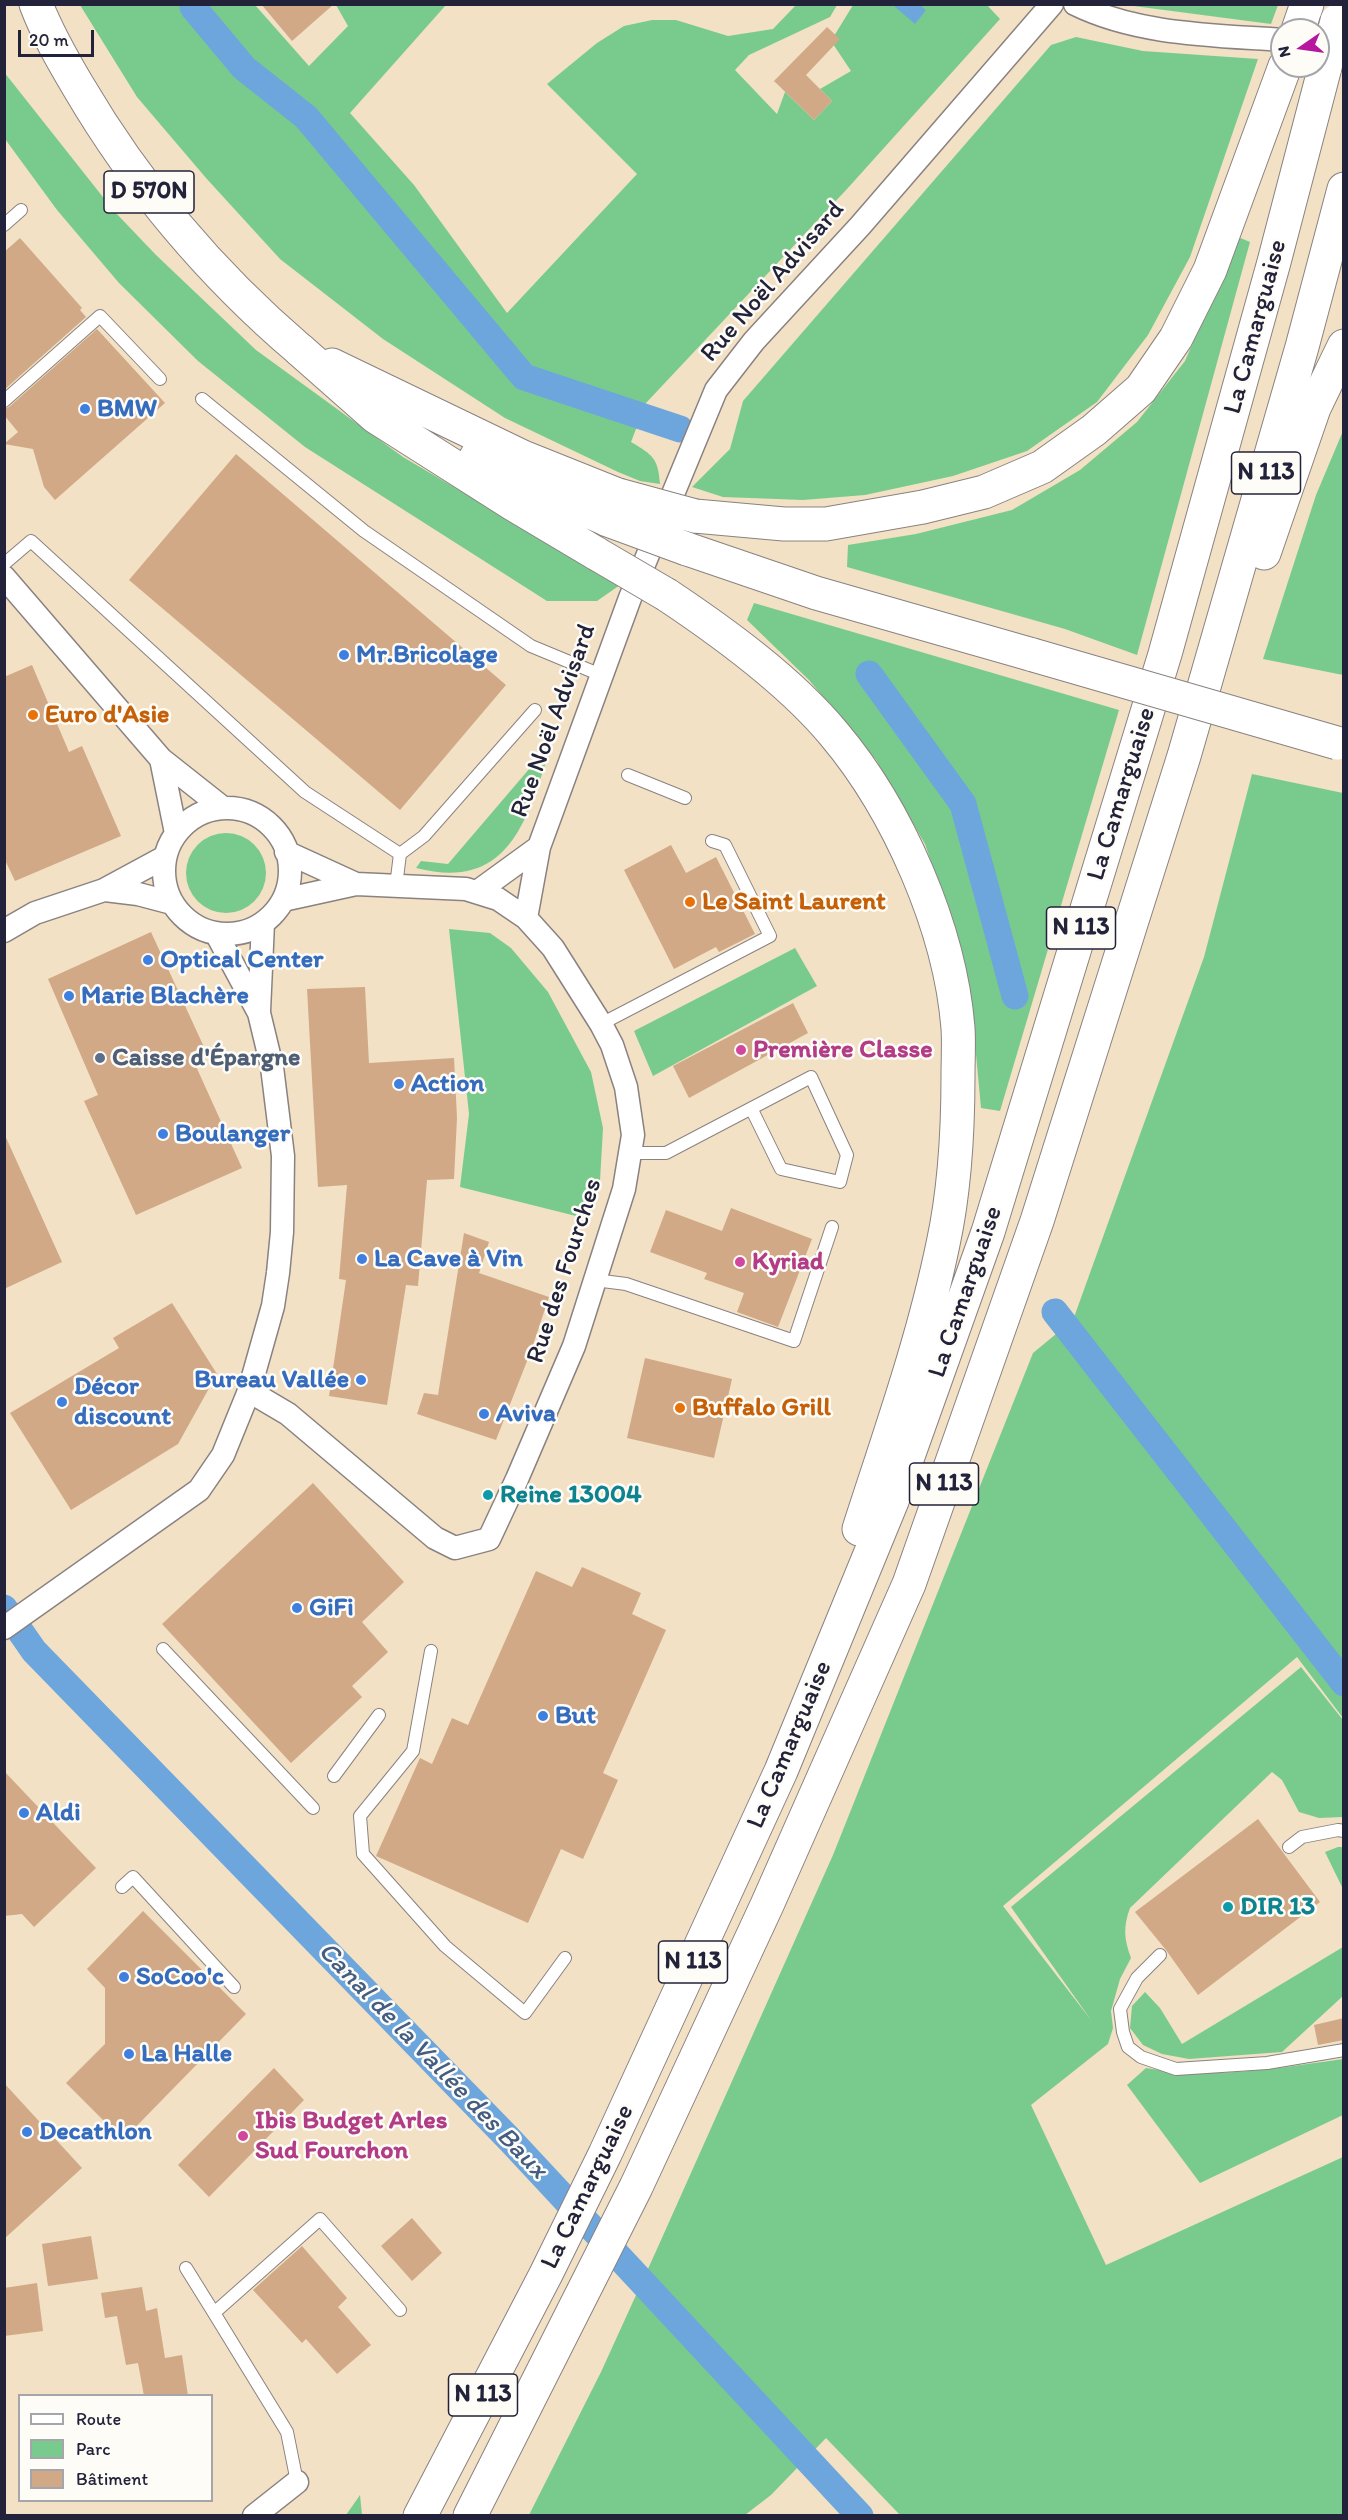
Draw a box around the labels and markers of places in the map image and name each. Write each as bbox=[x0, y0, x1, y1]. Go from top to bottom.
place label: BMW bbox=[97, 393, 157, 425]
marker: BMW bbox=[78, 402, 92, 416]
place label: Mr.Bricolage bbox=[356, 639, 498, 671]
marker: Mr.Bricolage bbox=[337, 648, 351, 662]
place label: Euro d'Asie bbox=[45, 699, 169, 731]
marker: Euro d'Asie bbox=[26, 708, 40, 722]
place label: Le Saint Laurent bbox=[702, 886, 886, 918]
marker: Le Saint Laurent bbox=[683, 895, 697, 909]
place label: Optical Center bbox=[160, 944, 323, 976]
marker: Optical Center bbox=[141, 953, 155, 967]
place label: Marie Blachère bbox=[81, 980, 249, 1012]
marker: Marie Blachère bbox=[62, 989, 76, 1003]
place label: Première Classe bbox=[753, 1034, 933, 1066]
place label: Caisse d'Épargne bbox=[112, 1042, 300, 1074]
marker: Première Classe bbox=[734, 1043, 748, 1057]
marker: Caisse d'Épargne bbox=[93, 1051, 107, 1065]
place label: Action bbox=[411, 1068, 484, 1100]
marker: Action bbox=[392, 1077, 406, 1091]
place label: Boulanger bbox=[175, 1118, 290, 1150]
marker: Boulanger bbox=[156, 1127, 170, 1141]
place label: La Cave à Vin bbox=[374, 1243, 523, 1275]
place label: Kyriad bbox=[752, 1246, 824, 1278]
marker: La Cave à Vin bbox=[355, 1252, 369, 1266]
marker: Kyriad bbox=[733, 1255, 747, 1269]
place label: Bureau Vallée bbox=[194, 1364, 349, 1396]
place label: Décor discount bbox=[74, 1371, 171, 1432]
marker: Bureau Vallée bbox=[354, 1373, 368, 1387]
place label: Buffalo Grill bbox=[692, 1392, 831, 1424]
marker: Décor discount bbox=[55, 1395, 69, 1409]
place label: Aviva bbox=[496, 1398, 556, 1430]
marker: Buffalo Grill bbox=[673, 1401, 687, 1415]
marker: Aviva bbox=[477, 1407, 491, 1421]
place label: Reine 13004 bbox=[500, 1479, 642, 1511]
marker: Reine 13004 bbox=[481, 1488, 495, 1502]
place label: GiFi bbox=[309, 1592, 354, 1624]
marker: GiFi bbox=[290, 1601, 304, 1615]
place label: But bbox=[555, 1700, 596, 1732]
marker: But bbox=[536, 1709, 550, 1723]
place label: Aldi bbox=[36, 1797, 81, 1829]
marker: Aldi bbox=[17, 1806, 31, 1820]
place label: DIR 13 bbox=[1240, 1891, 1315, 1923]
marker: DIR 13 bbox=[1221, 1900, 1235, 1914]
place label: SoCoo'c bbox=[136, 1961, 224, 1993]
marker: SoCoo'c bbox=[117, 1970, 131, 1984]
place label: La Halle bbox=[141, 2038, 232, 2070]
marker: La Halle bbox=[122, 2047, 136, 2061]
place label: Ibis Budget Arles Sud Fourchon bbox=[255, 2105, 447, 2166]
place label: Decathlon bbox=[39, 2116, 152, 2148]
marker: Decathlon bbox=[20, 2125, 34, 2139]
marker: Ibis Budget Arles Sud Fourchon bbox=[236, 2129, 250, 2143]

